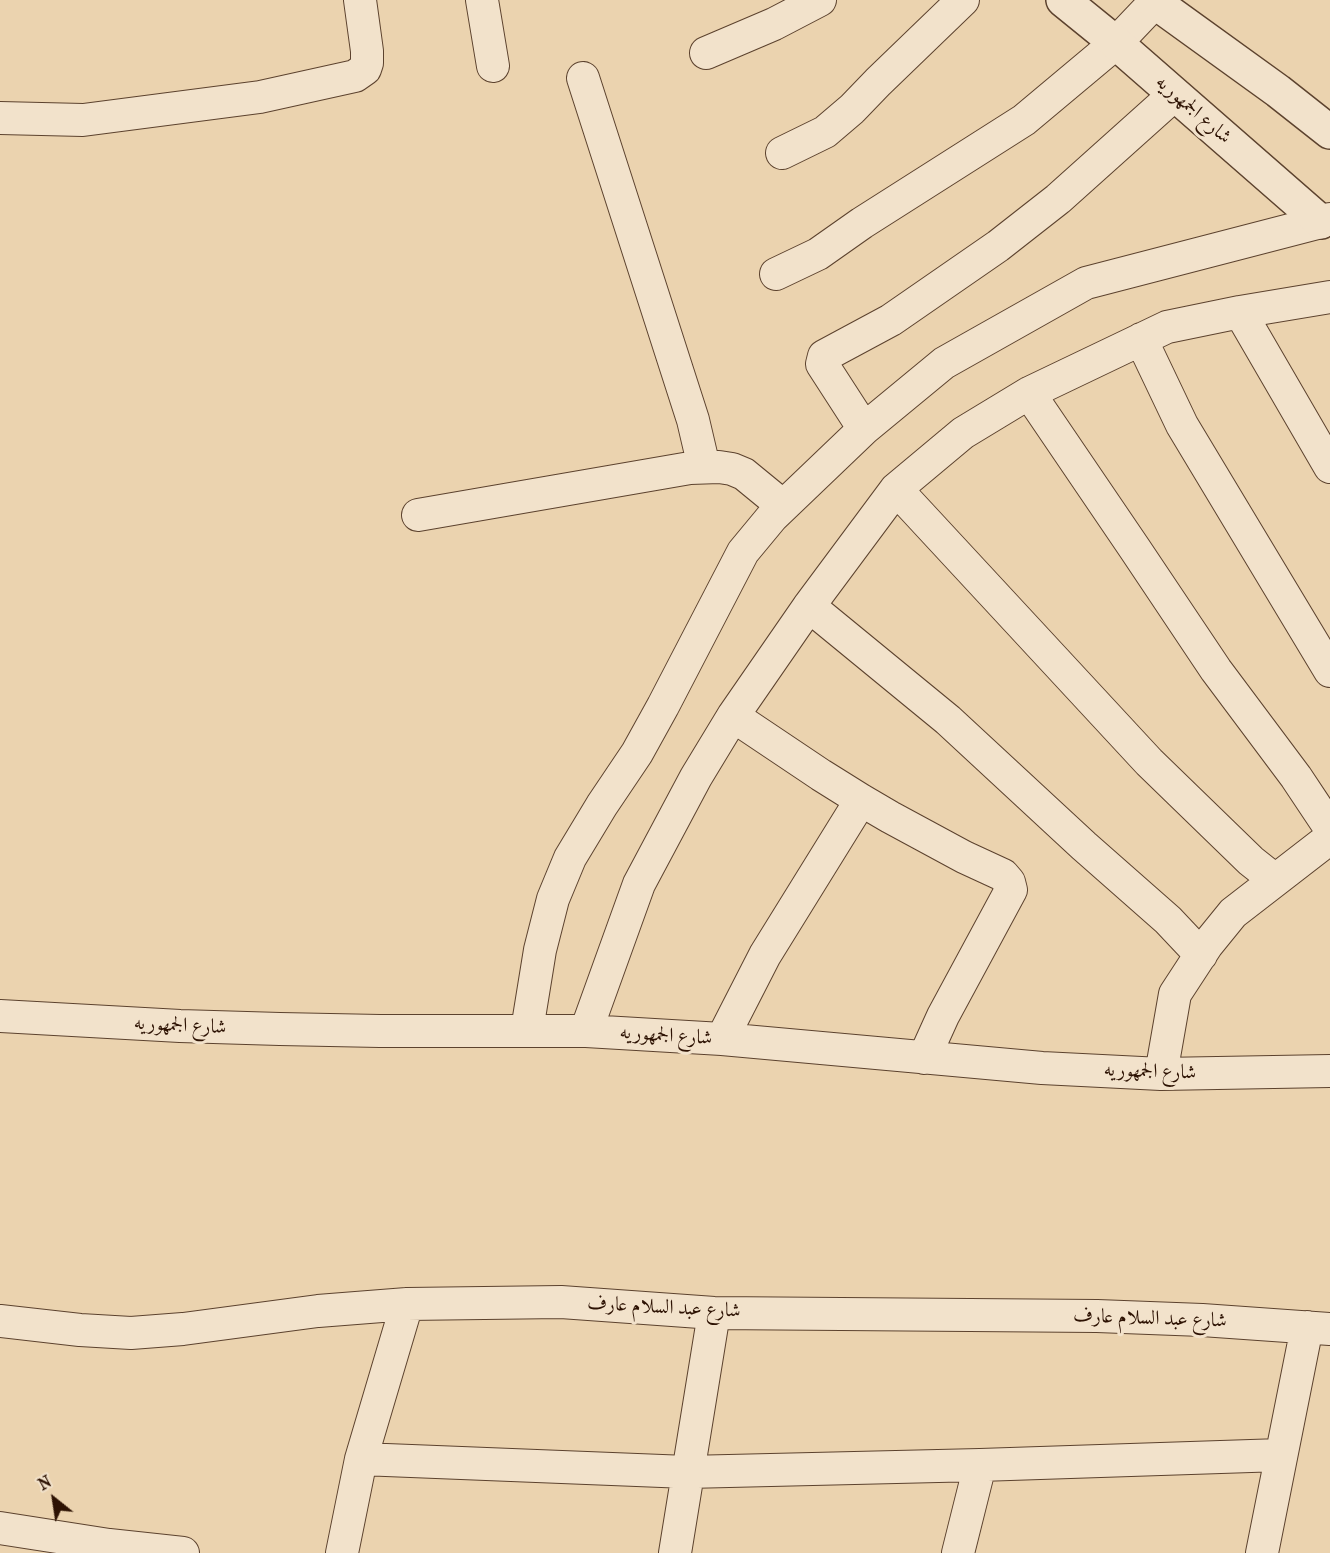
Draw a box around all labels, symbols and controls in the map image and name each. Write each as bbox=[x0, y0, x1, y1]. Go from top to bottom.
street label: شارع الجمهوريه bbox=[1150, 71, 1236, 149]
street label: شارع الجمهوريه bbox=[133, 1012, 227, 1040]
street label: شارع الجمهوريه bbox=[619, 1021, 713, 1051]
street label: شارع الجمهوريه bbox=[1103, 1058, 1197, 1086]
street label: شارع عبد السلام عارف bbox=[587, 1292, 741, 1324]
street label: شارع عبد السلام عارف bbox=[1073, 1304, 1227, 1334]
north arrow bbox=[24, 1469, 84, 1529]
text: N bbox=[35, 1472, 55, 1494]

